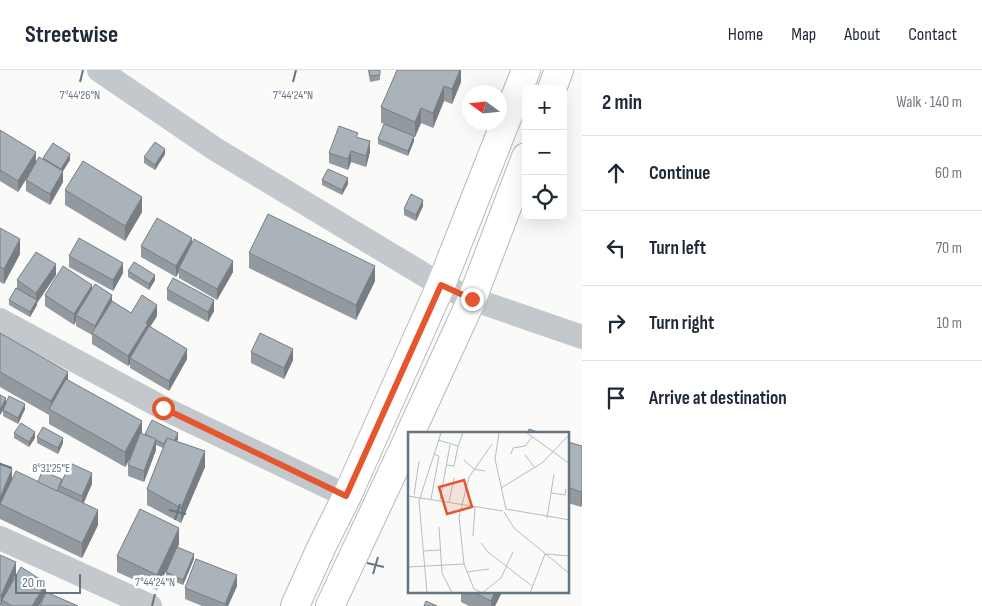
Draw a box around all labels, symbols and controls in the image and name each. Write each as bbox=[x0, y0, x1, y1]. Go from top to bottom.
text: Streetwise bbox=[25, 20, 118, 49]
text: Home bbox=[728, 24, 763, 45]
text: Map bbox=[791, 24, 816, 45]
text: About bbox=[844, 24, 880, 45]
text: Contact bbox=[908, 24, 957, 45]
north arrow bbox=[462, 85, 507, 130]
map controls bbox=[522, 85, 567, 220]
button: + bbox=[522, 85, 567, 130]
text: 7°44'26"N bbox=[60, 88, 100, 103]
text: 7°44'24"N bbox=[273, 88, 313, 103]
text: 2 min bbox=[602, 90, 642, 115]
text: Walk · 140 m bbox=[896, 93, 962, 112]
button: − bbox=[522, 130, 567, 175]
icon: ahead bbox=[602, 159, 630, 187]
text: Continue bbox=[649, 162, 710, 185]
text: 60 m bbox=[935, 164, 962, 183]
button: locate bbox=[522, 175, 567, 220]
icon: left bbox=[602, 234, 630, 262]
text: Turn left bbox=[649, 237, 706, 260]
text: 70 m bbox=[936, 239, 962, 258]
route end bbox=[461, 288, 484, 311]
icon: right bbox=[602, 309, 630, 337]
text: Turn right bbox=[649, 312, 714, 335]
text: 10 m bbox=[936, 314, 962, 333]
icon: arrive bbox=[602, 384, 630, 412]
text: Arrive at destination bbox=[649, 387, 787, 410]
route start bbox=[152, 397, 175, 420]
inset map bbox=[408, 432, 570, 594]
text: 8°31'25"E bbox=[32, 461, 70, 476]
scale bar bbox=[15, 571, 81, 594]
text: 20 m bbox=[22, 574, 45, 591]
text: 7°44'24"N bbox=[135, 575, 175, 590]

